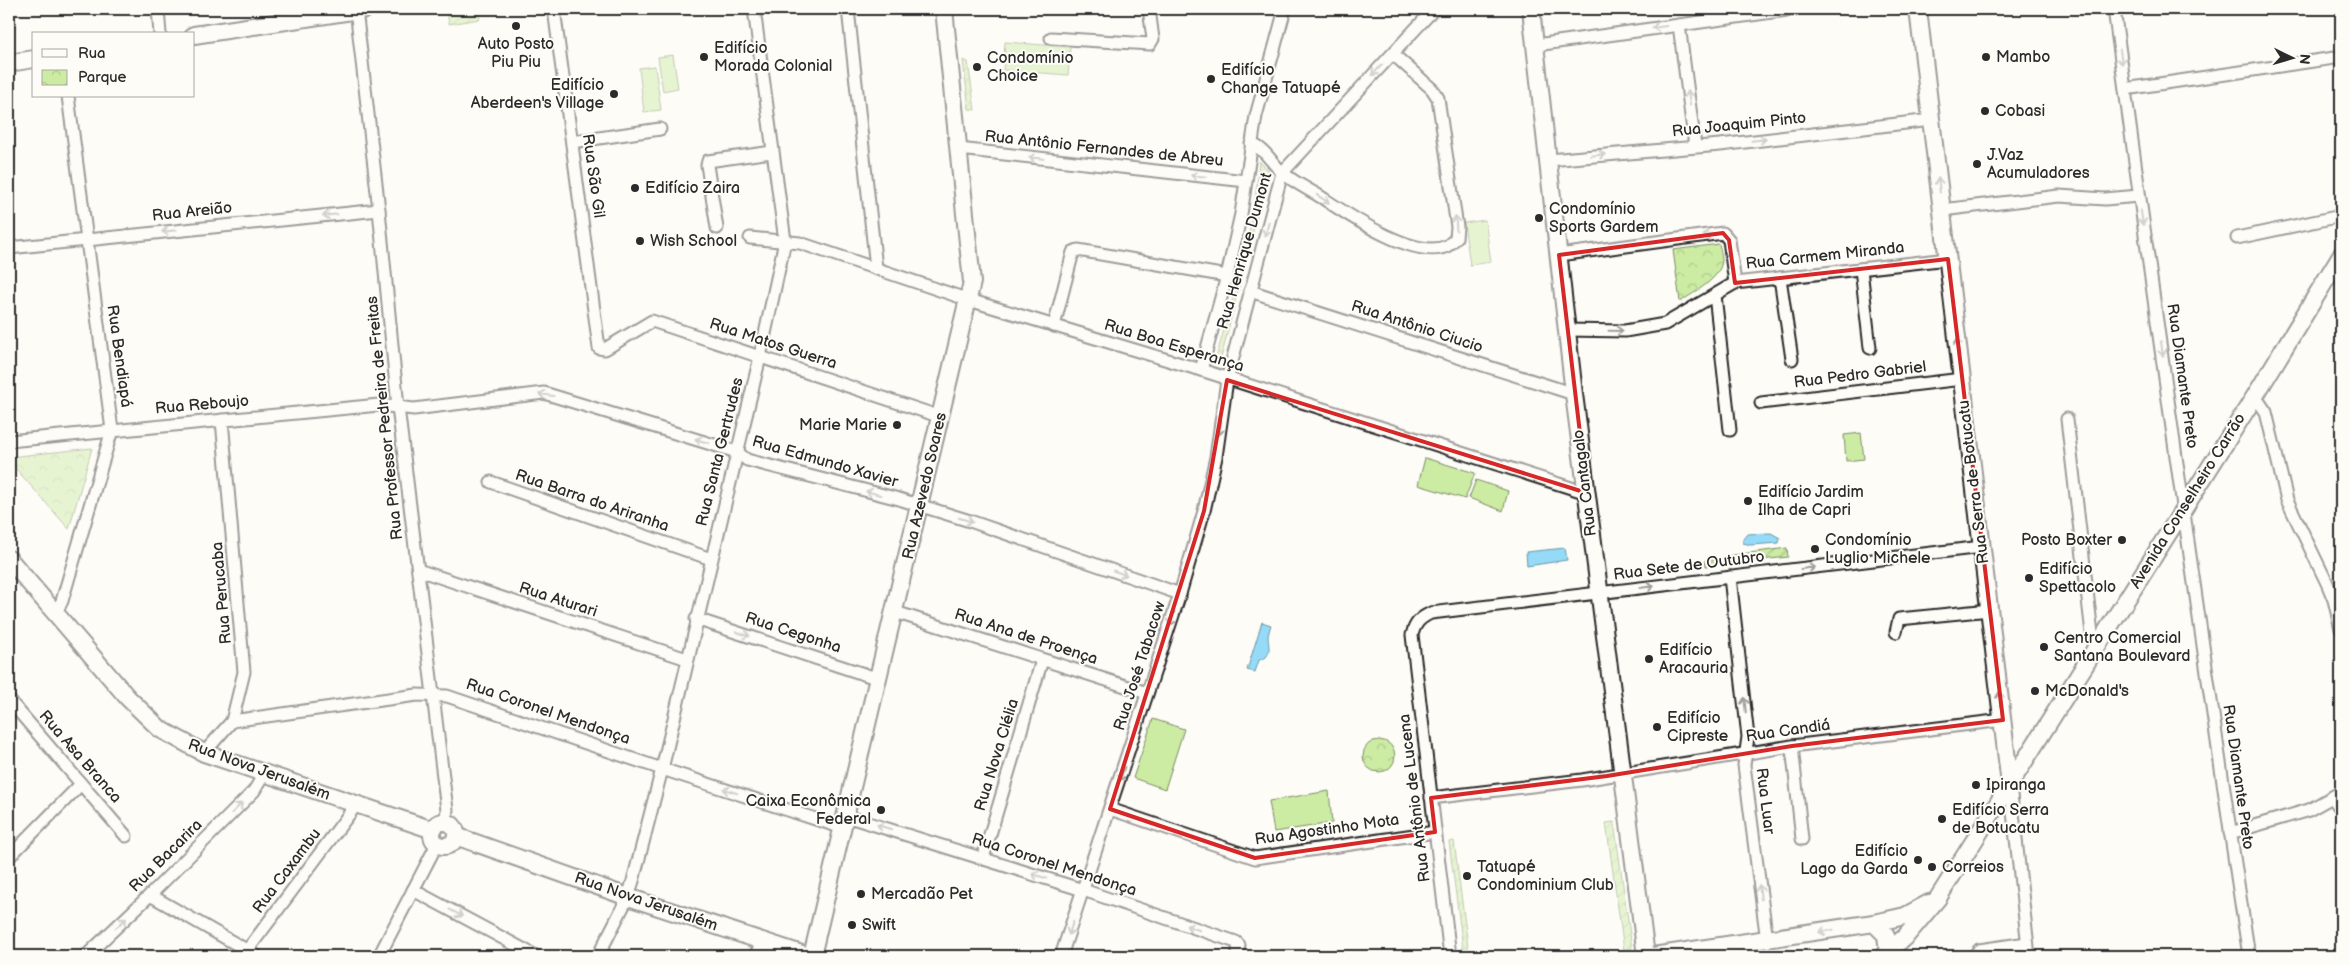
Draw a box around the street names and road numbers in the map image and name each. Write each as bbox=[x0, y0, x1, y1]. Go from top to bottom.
street label: Rua Joaquim Pinto bbox=[1671, 109, 1807, 141]
street label: Rua Antônio Fernandes de Abreu bbox=[984, 127, 1224, 171]
street label: Rua São Gil bbox=[578, 133, 608, 219]
street label: Rua Henrique Dumont bbox=[1214, 170, 1277, 332]
street label: Rua Areião bbox=[151, 198, 233, 226]
street label: Rua Carmem Miranda bbox=[1745, 238, 1905, 274]
street label: Rua Professor Pedreira de Freitas bbox=[363, 295, 407, 541]
street label: Rua Antônio Ciucio bbox=[1349, 297, 1485, 357]
street label: Rua Diamante Preto bbox=[2162, 302, 2202, 450]
street label: Rua Bendiapá bbox=[102, 303, 136, 409]
street label: Rua Matos Guerra bbox=[707, 314, 839, 374]
street label: Rua Boa Esperança bbox=[1102, 316, 1246, 376]
street label: Rua Pedro Gabriel bbox=[1793, 357, 1927, 393]
street label: Rua Santa Gertrudes bbox=[692, 376, 748, 528]
street label: Rua Reboujo bbox=[154, 391, 250, 419]
street label: Rua Serra de Botucatu bbox=[1955, 399, 1993, 565]
street label: Avenida Conselheiro Carrão bbox=[2126, 410, 2250, 592]
street label: Rua Azevedo Soares bbox=[899, 411, 951, 561]
street label: Rua Cantagalo bbox=[1569, 429, 1601, 537]
street label: Rua Edmundo Xavier bbox=[750, 432, 900, 492]
street label: Rua Barra do Ariranha bbox=[513, 466, 671, 536]
street label: Rua Perucaba bbox=[208, 541, 236, 645]
street label: Rua Sete de Outubro bbox=[1612, 547, 1766, 585]
street label: Rua Aturari bbox=[516, 578, 600, 622]
street label: Rua José Tabacow bbox=[1110, 599, 1170, 733]
street label: Rua Ana de Proença bbox=[952, 605, 1100, 669]
street label: Rua Cegonha bbox=[743, 609, 843, 657]
street label: Rua Coronel Mendonça bbox=[463, 675, 633, 749]
street label: Rua Nova Clélia bbox=[971, 697, 1023, 813]
street label: Rua Diamante Preto bbox=[2218, 703, 2258, 851]
street label: Rua Asa Branca bbox=[35, 707, 125, 807]
street label: Rua Antônio de Lucena bbox=[1395, 713, 1435, 883]
street label: Rua Candiá bbox=[1745, 716, 1831, 746]
street label: Rua Nova Jerusalém bbox=[185, 735, 333, 805]
street label: Rua Luar bbox=[1752, 767, 1779, 835]
street label: Rua Agostinho Mota bbox=[1254, 810, 1400, 850]
street label: Rua Bacarira bbox=[126, 816, 206, 896]
street label: Rua Caxambu bbox=[249, 825, 325, 917]
street label: Rua Coronel Mendonça bbox=[969, 829, 1139, 901]
street label: Rua Nova Jerusalém bbox=[572, 869, 720, 935]

